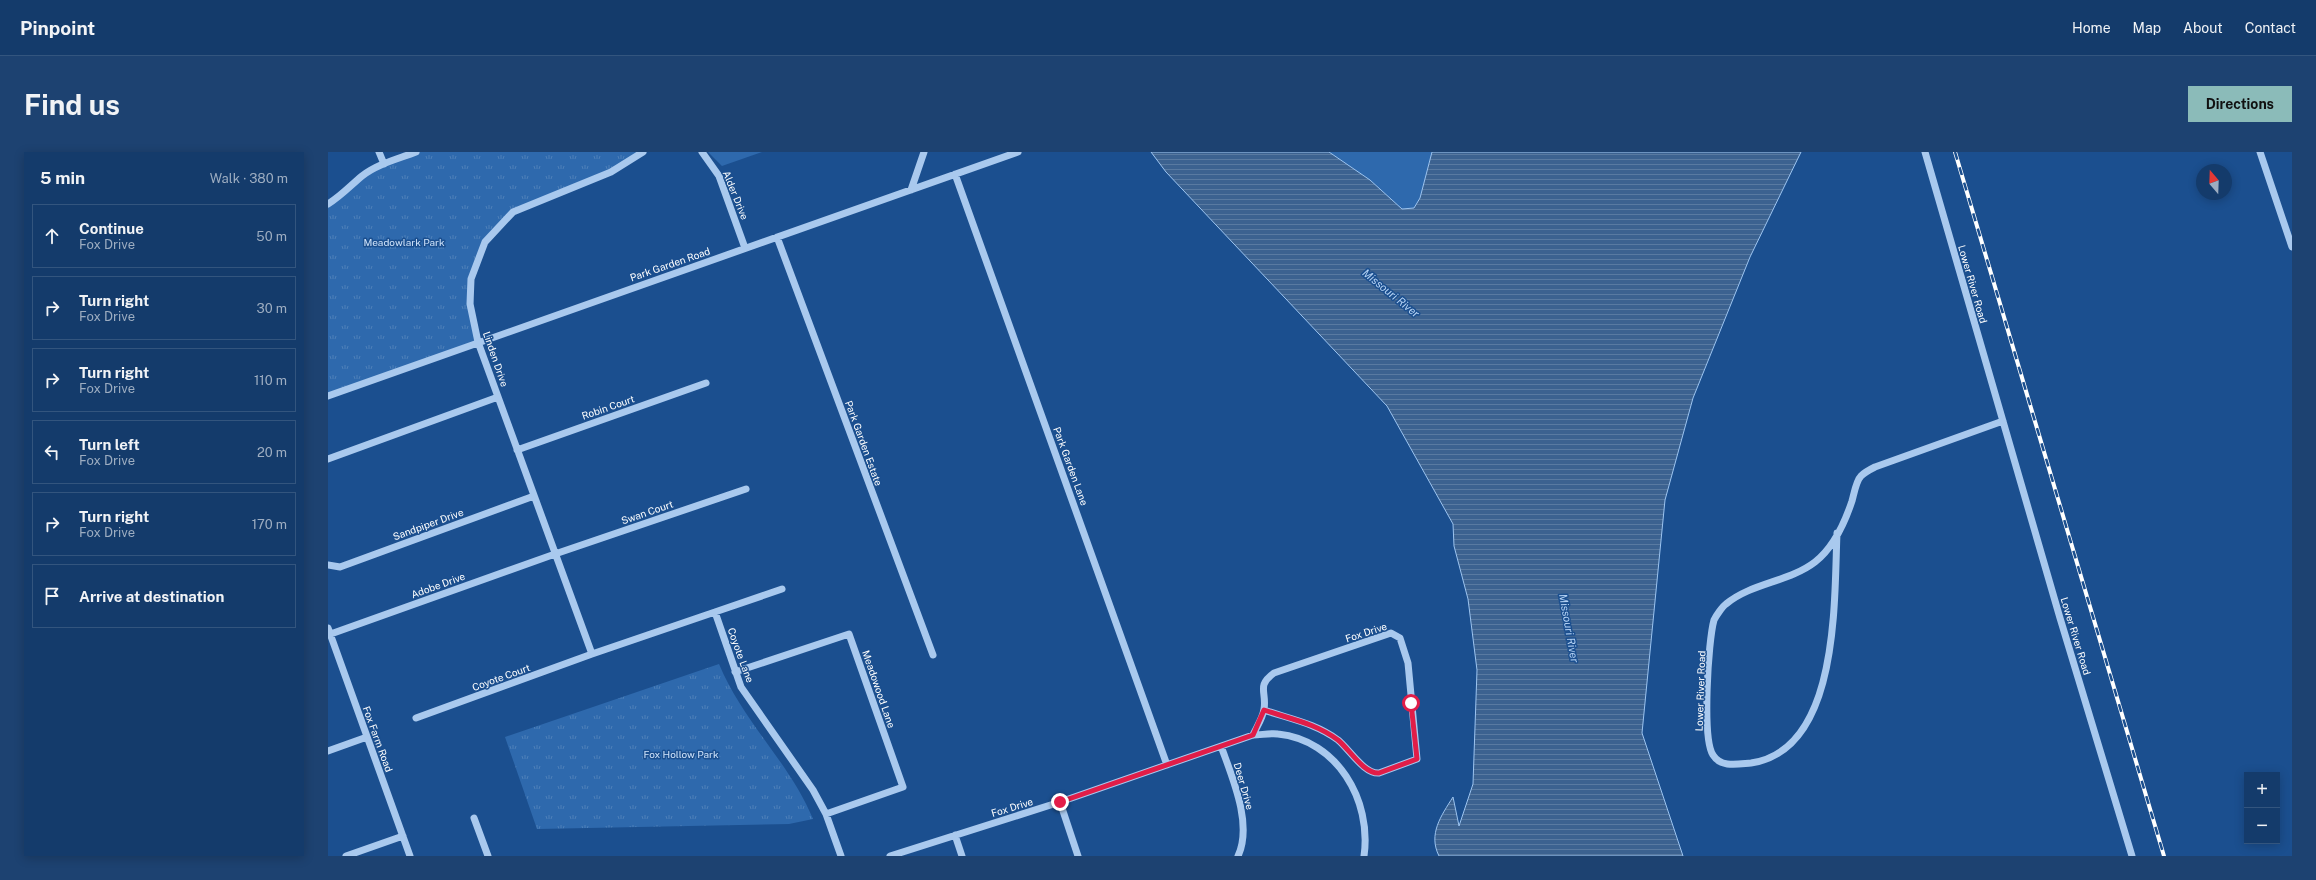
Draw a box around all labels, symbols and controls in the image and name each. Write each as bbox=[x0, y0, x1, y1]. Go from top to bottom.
text: Pinpoint bbox=[20, 17, 95, 39]
text: Home bbox=[2072, 20, 2111, 36]
text: Map bbox=[2133, 20, 2161, 36]
text: About bbox=[2183, 20, 2223, 36]
text: Contact bbox=[2245, 20, 2296, 36]
button: Directions bbox=[2188, 86, 2292, 122]
text: Find us bbox=[24, 88, 120, 121]
north arrow bbox=[2196, 164, 2232, 200]
text: 5 min bbox=[40, 168, 85, 188]
street label: Alder Drive bbox=[721, 169, 751, 222]
text: Walk · 380 m bbox=[210, 171, 288, 186]
text: Continue bbox=[79, 220, 144, 237]
icon: ahead bbox=[41, 225, 63, 247]
text: 50 m bbox=[256, 229, 287, 244]
park label: Meadowlark Park bbox=[363, 236, 445, 248]
text: Fox Drive bbox=[79, 237, 135, 252]
street label: Lower River Road bbox=[1956, 244, 1990, 324]
street label: Park Garden Road bbox=[628, 245, 712, 283]
water label: Missouri River bbox=[1360, 266, 1422, 320]
text: Turn right bbox=[79, 292, 149, 309]
icon: right bbox=[41, 297, 63, 319]
text: 30 m bbox=[257, 301, 287, 316]
text: Fox Drive bbox=[79, 309, 135, 324]
street label: Linden Drive bbox=[481, 330, 511, 389]
text: Turn right bbox=[79, 364, 149, 381]
icon: right bbox=[41, 369, 63, 391]
text: 110 m bbox=[254, 373, 287, 388]
text: Fox Drive bbox=[79, 381, 135, 396]
street label: Robin Court bbox=[580, 392, 636, 422]
street label: Park Garden Estate bbox=[843, 399, 885, 488]
street label: Park Garden Lane bbox=[1051, 425, 1091, 507]
text: Turn left bbox=[79, 436, 140, 453]
icon: left bbox=[41, 441, 63, 463]
text: 20 m bbox=[257, 445, 287, 460]
text: Fox Drive bbox=[79, 453, 135, 468]
street label: Swan Court bbox=[619, 497, 675, 526]
street label: Sandpiper Drive bbox=[391, 506, 465, 542]
text: Turn right bbox=[79, 508, 149, 525]
icon: right bbox=[41, 513, 63, 535]
text: 170 m bbox=[252, 517, 287, 532]
text: Fox Drive bbox=[79, 525, 135, 540]
street label: Adobe Drive bbox=[409, 570, 467, 600]
icon: arrive bbox=[41, 585, 63, 607]
text: Arrive at destination bbox=[79, 588, 224, 605]
water label: Missouri River bbox=[1557, 593, 1581, 664]
street label: Lower River Road bbox=[2058, 596, 2094, 676]
street label: Fox Drive bbox=[1344, 620, 1389, 644]
street label: Coyote Lane bbox=[726, 626, 757, 684]
street label: Meadowood Lane bbox=[860, 649, 898, 730]
street label: Lower River Road bbox=[1693, 650, 1707, 732]
street label: Coyote Court bbox=[470, 661, 532, 693]
route start bbox=[1402, 694, 1420, 712]
street label: Fox Farm Road bbox=[361, 704, 395, 774]
park label: Fox Hollow Park bbox=[643, 748, 719, 760]
street label: Deer Drive bbox=[1232, 761, 1257, 811]
map controls bbox=[2244, 772, 2280, 844]
button: + bbox=[2244, 772, 2280, 808]
route end bbox=[1051, 793, 1069, 811]
street label: Fox Drive bbox=[990, 795, 1035, 819]
button: − bbox=[2244, 808, 2280, 844]

